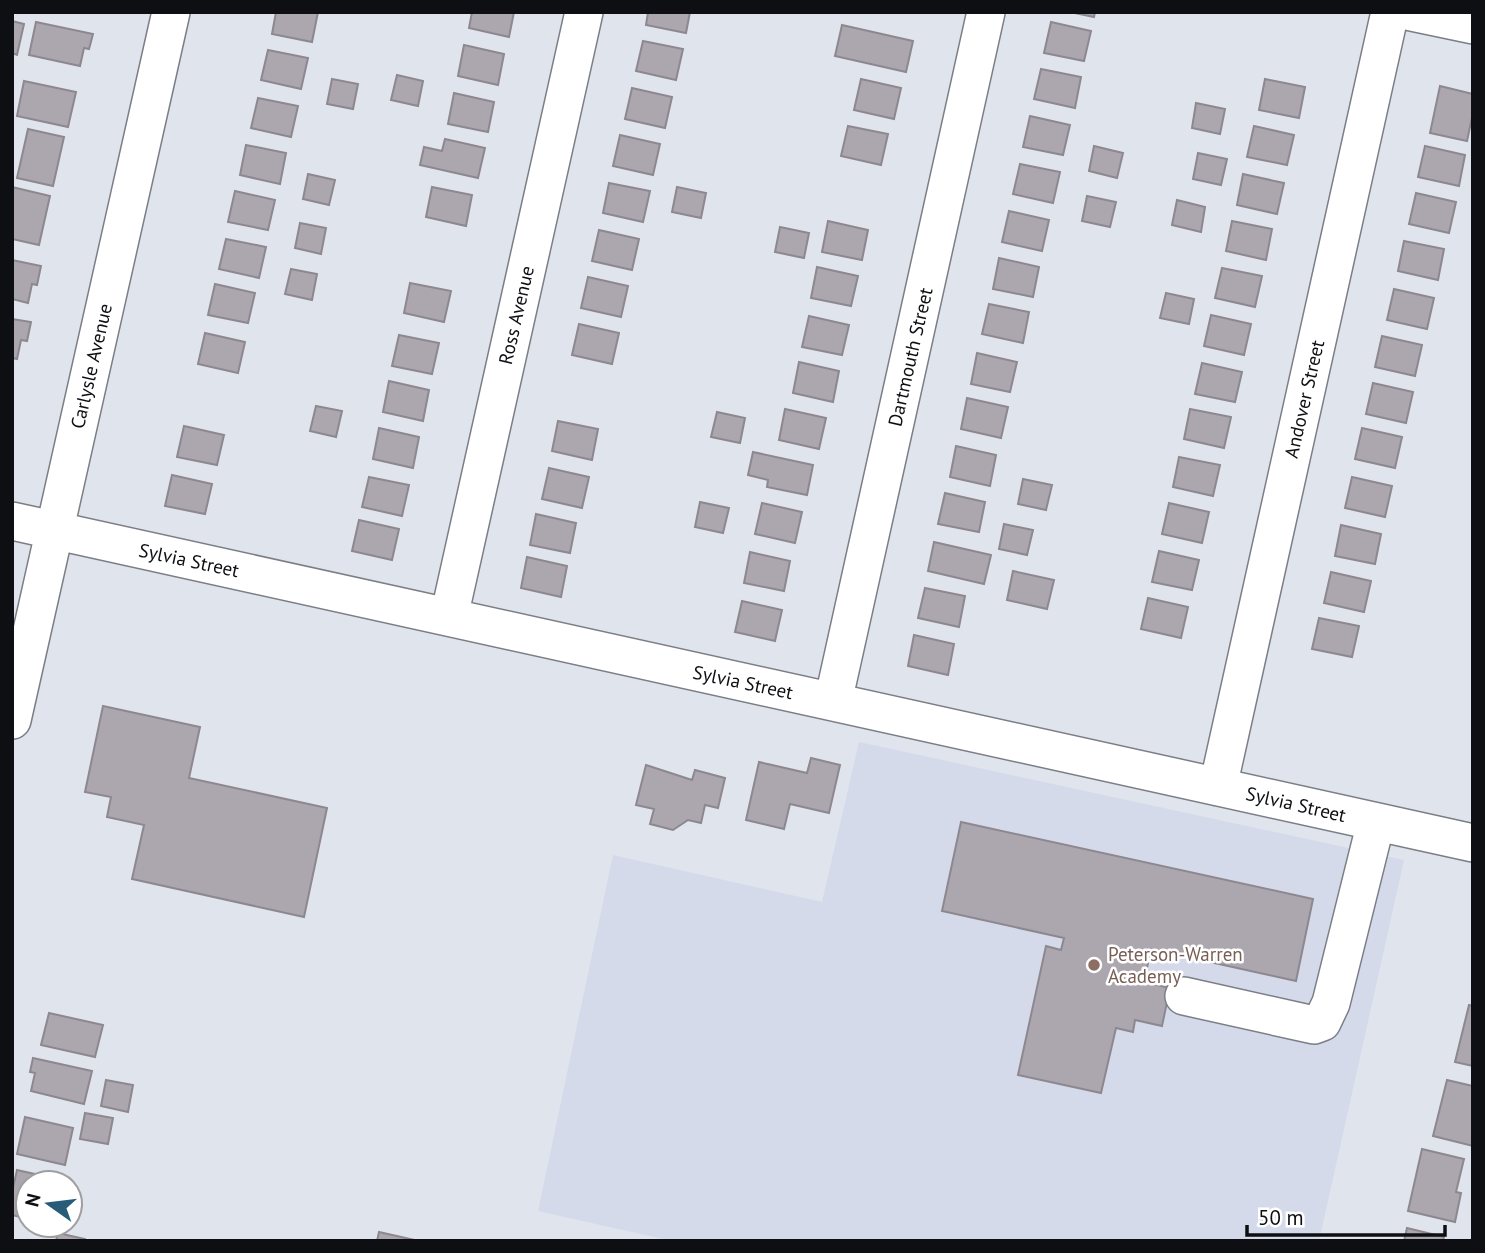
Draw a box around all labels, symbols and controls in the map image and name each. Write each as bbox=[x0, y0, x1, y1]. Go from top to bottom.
street label: Ross Avenue bbox=[493, 263, 539, 367]
street label: Dartmouth Street bbox=[882, 285, 938, 429]
street label: Carlysle Avenue bbox=[65, 301, 117, 431]
street label: Andover Street bbox=[1279, 337, 1329, 460]
street label: Sylvia Street bbox=[137, 538, 242, 582]
street label: Sylvia Street bbox=[691, 660, 796, 704]
street label: Sylvia Street bbox=[1244, 781, 1349, 827]
place label: Peterson-Warren Academy bbox=[1108, 942, 1243, 988]
marker: Peterson-Warren Academy bbox=[1086, 957, 1102, 973]
north arrow bbox=[14, 1169, 84, 1239]
text: N bbox=[19, 1191, 46, 1209]
scale bar bbox=[1247, 1194, 1445, 1238]
text: 50 m bbox=[1258, 1204, 1304, 1231]

